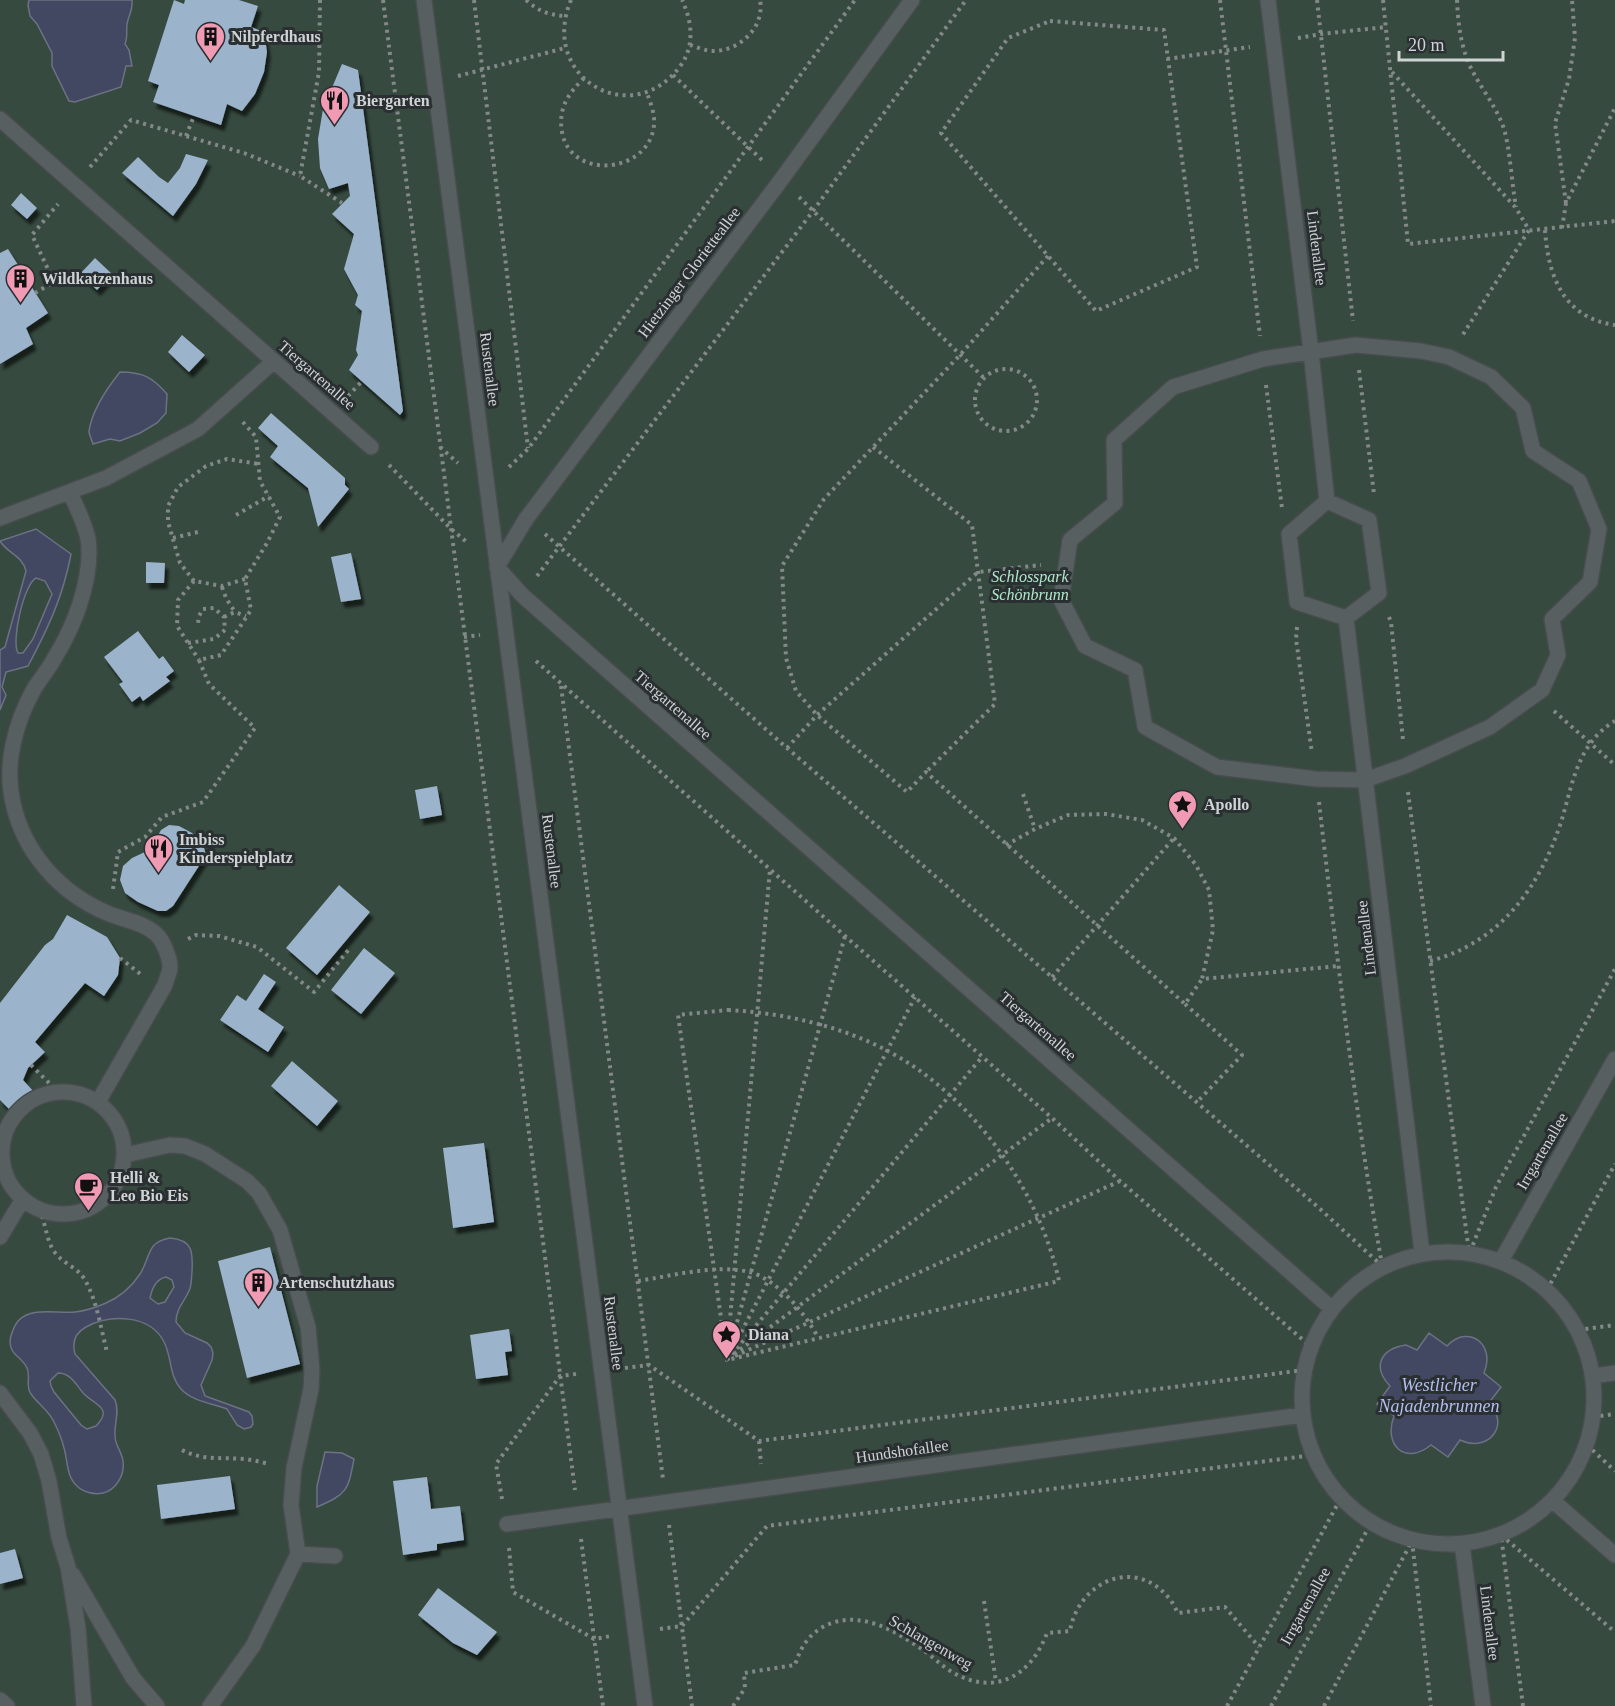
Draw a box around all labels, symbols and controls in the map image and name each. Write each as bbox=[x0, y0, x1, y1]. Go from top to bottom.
building icon: Nilpferdhaus bbox=[194, 20, 226, 62]
scale bar bbox=[1399, 24, 1502, 62]
place label: Nilpferdhaus bbox=[231, 28, 321, 46]
text: 20 m bbox=[1408, 35, 1445, 55]
restaurant icon: Biergarten bbox=[319, 84, 351, 126]
place label: Biergarten bbox=[356, 92, 430, 110]
street label: Hietzinger Glorietteallee bbox=[634, 204, 744, 341]
street label: Lindenallee bbox=[1304, 209, 1330, 287]
building icon: Wildkatzenhaus bbox=[5, 262, 37, 304]
place label: Wildkatzenhaus bbox=[42, 270, 153, 287]
street label: Rustenallee bbox=[477, 331, 503, 407]
street label: Tiergartenallee bbox=[275, 337, 359, 414]
park label: Schlosspark Schönbrunn bbox=[991, 568, 1070, 603]
street label: Tiergartenallee bbox=[631, 667, 715, 744]
place icon: Apollo bbox=[1167, 788, 1199, 830]
place label: Apollo bbox=[1204, 796, 1249, 814]
street label: Rustenallee bbox=[539, 813, 565, 889]
place label: Imbiss Kinderspielplatz bbox=[179, 831, 293, 867]
restaurant icon: Imbiss Kinderspielplatz bbox=[142, 832, 174, 874]
street label: Lindenallee bbox=[1353, 899, 1379, 977]
street label: Tiergartenallee bbox=[996, 988, 1080, 1065]
street label: Irrgartenallee bbox=[1513, 1110, 1572, 1193]
place label: Helli & Leo Bio Eis bbox=[110, 1169, 188, 1204]
cafe icon: Helli & Leo Bio Eis bbox=[73, 1170, 105, 1212]
building icon: Artenschutzhaus bbox=[242, 1266, 274, 1308]
place label: Artenschutzhaus bbox=[279, 1274, 395, 1291]
street label: Rustenallee bbox=[601, 1295, 627, 1371]
place icon: Diana bbox=[711, 1318, 743, 1360]
place label: Diana bbox=[748, 1326, 789, 1343]
water label: Westlicher Najadenbrunnen bbox=[1378, 1375, 1500, 1416]
street label: Hundshofallee bbox=[855, 1436, 949, 1466]
street label: Irrgartenallee bbox=[1277, 1564, 1334, 1648]
street label: Lindenallee bbox=[1477, 1584, 1503, 1662]
street label: Schlangenweg bbox=[886, 1611, 976, 1674]

